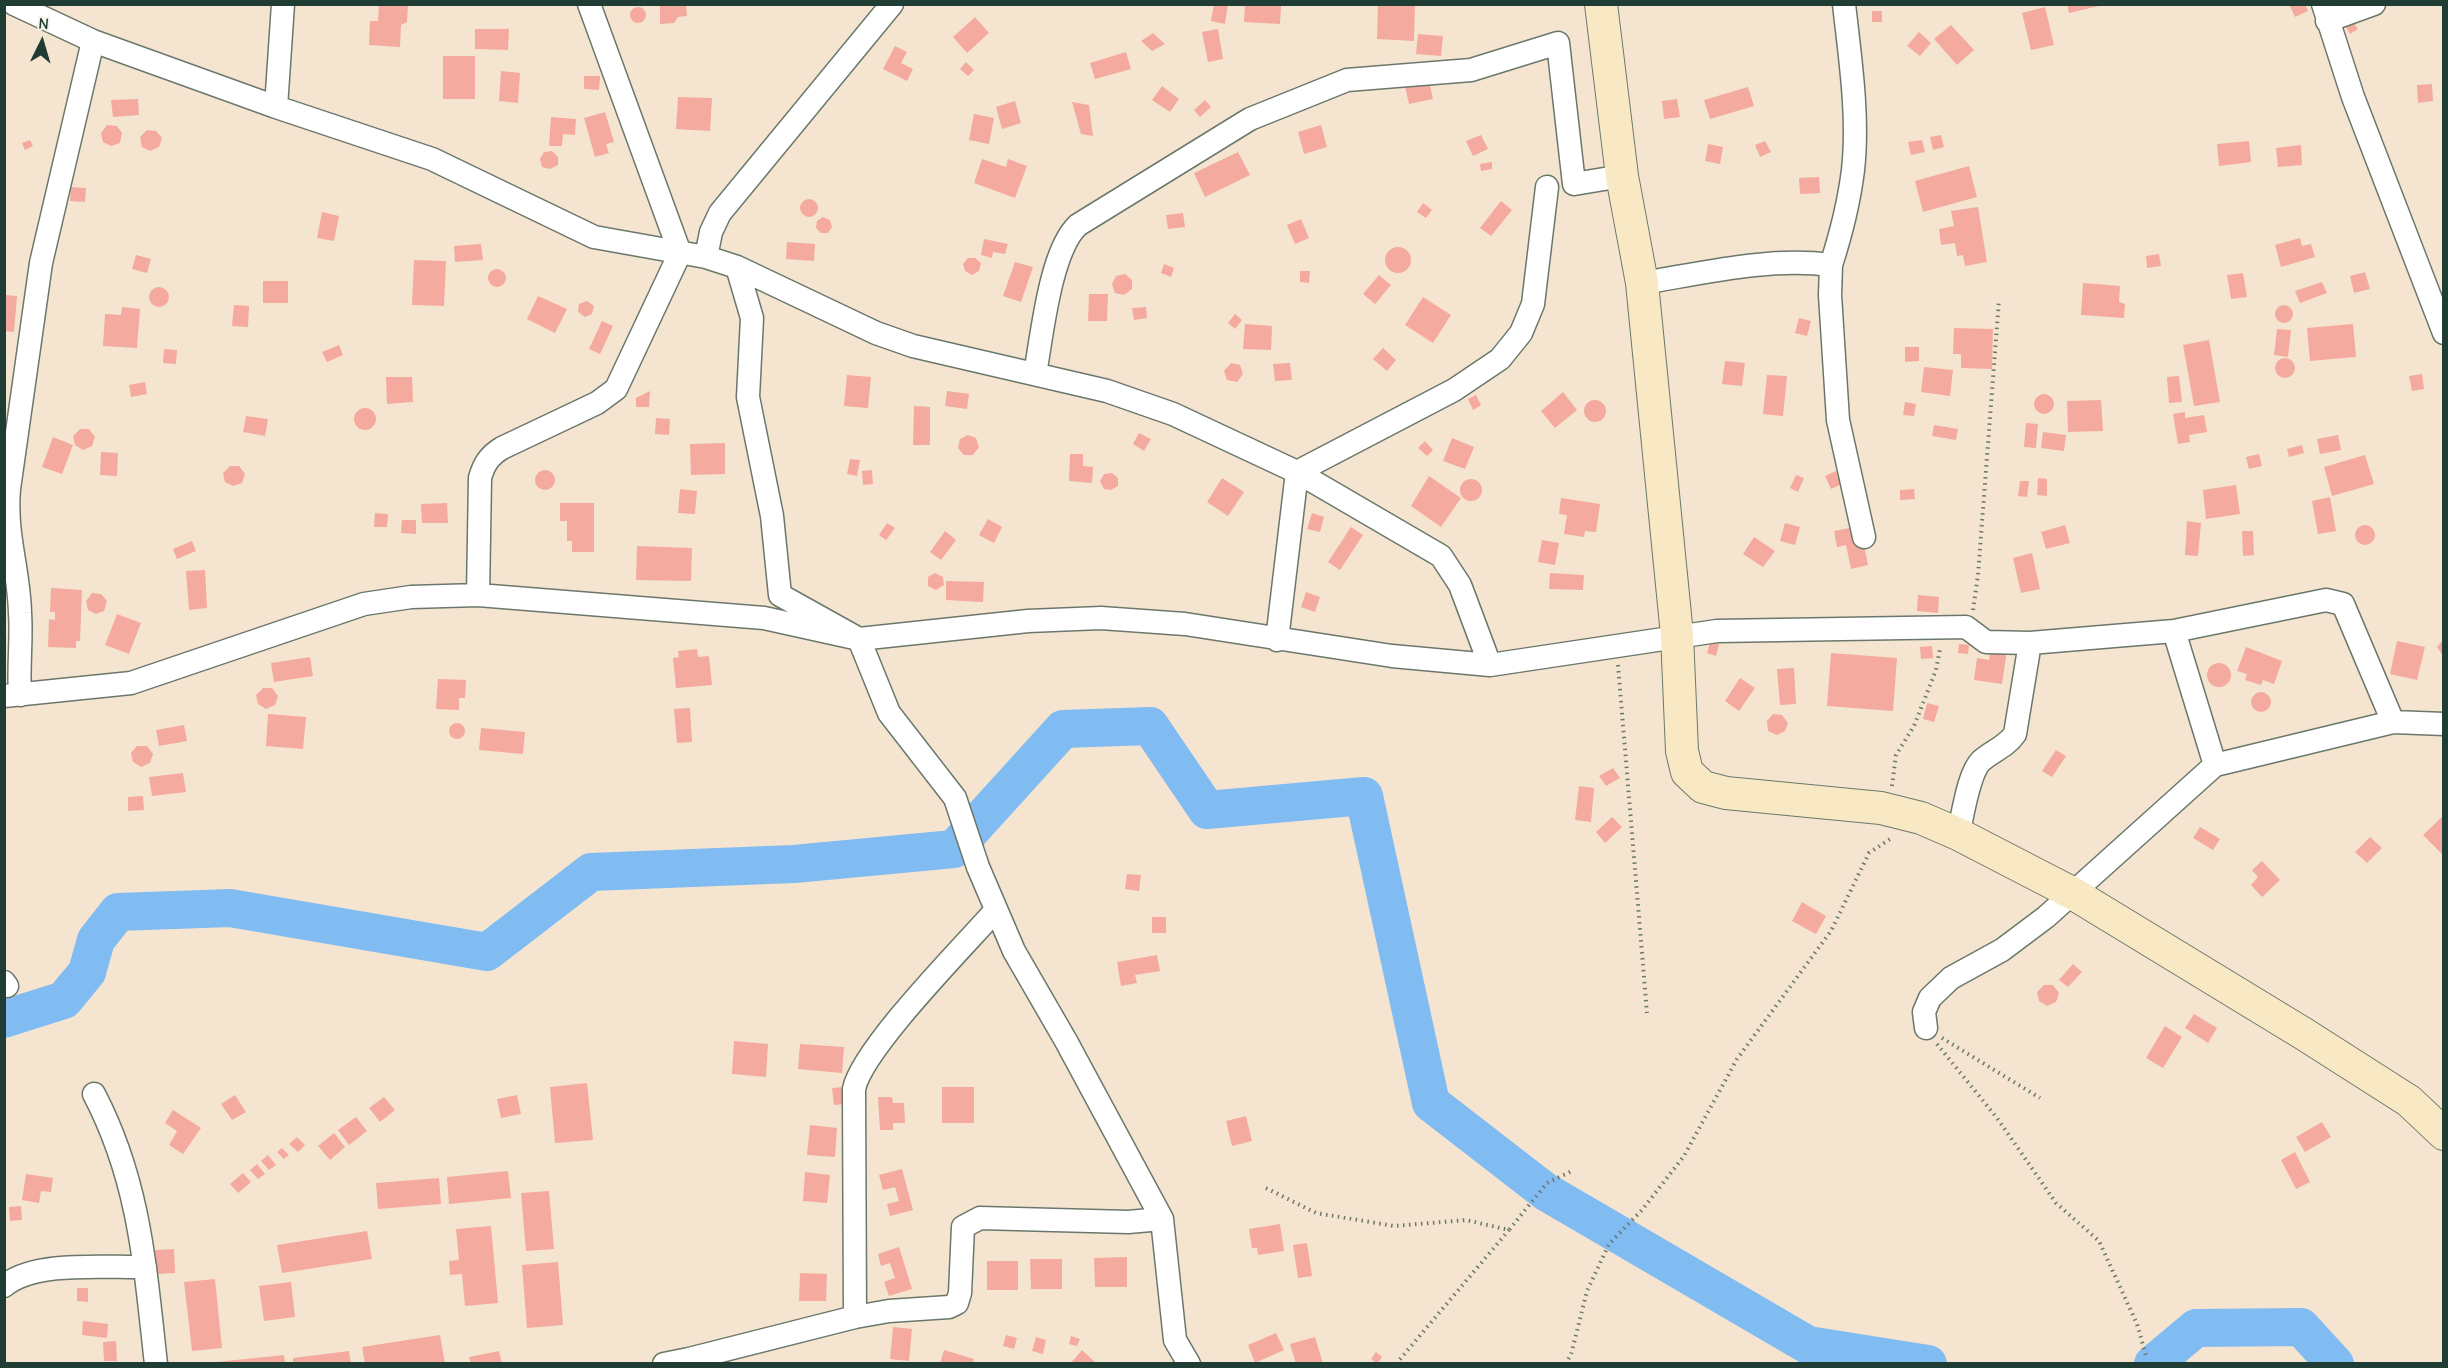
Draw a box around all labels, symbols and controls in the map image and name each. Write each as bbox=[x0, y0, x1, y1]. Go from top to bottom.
north arrow bbox=[12, 12, 72, 72]
text: N bbox=[38, 15, 50, 33]

